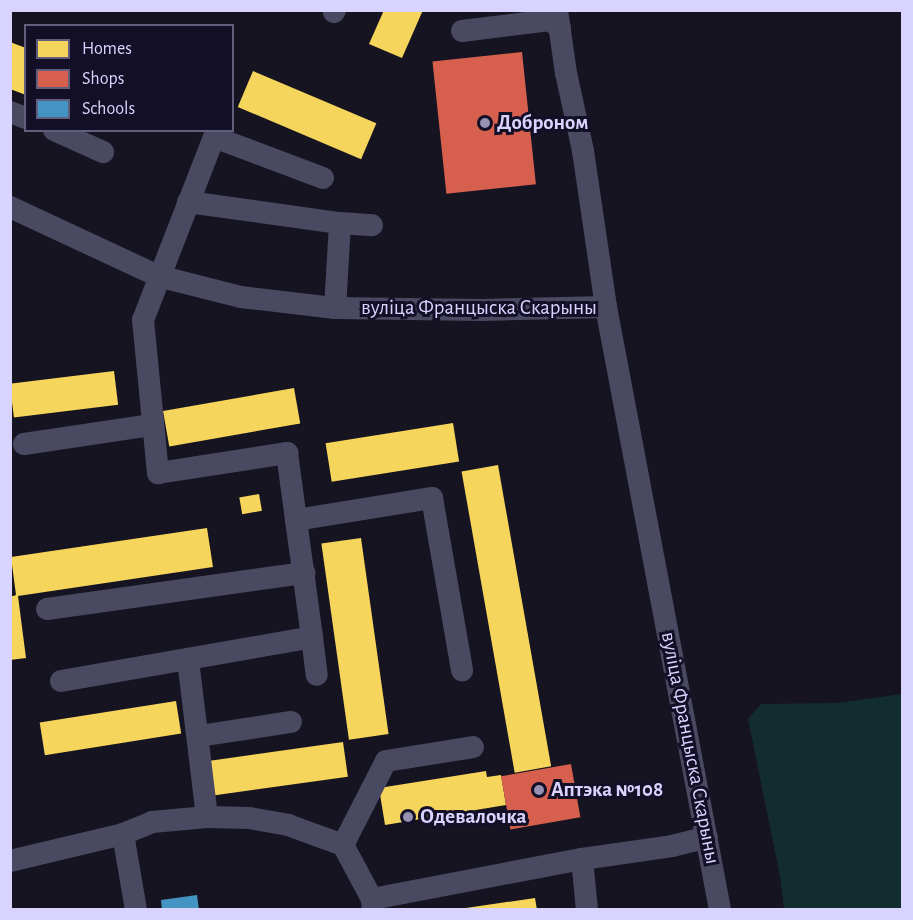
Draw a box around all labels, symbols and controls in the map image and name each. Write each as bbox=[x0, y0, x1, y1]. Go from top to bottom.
legend bbox=[24, 24, 234, 132]
text: Homes bbox=[82, 40, 132, 58]
text: Shops bbox=[82, 70, 124, 88]
text: Schools bbox=[82, 100, 135, 118]
place label: Доброном bbox=[497, 110, 589, 136]
marker: Доброном bbox=[478, 116, 492, 130]
street label: вуліца Францыска Скарыны bbox=[361, 295, 597, 321]
street label: вуліца Францыска Скарыны bbox=[655, 630, 725, 866]
place label: Аптэка №108 bbox=[551, 777, 663, 803]
marker: Аптэка №108 bbox=[532, 783, 546, 797]
place label: Одевалочка bbox=[420, 804, 526, 830]
marker: Одевалочка bbox=[401, 810, 415, 824]

